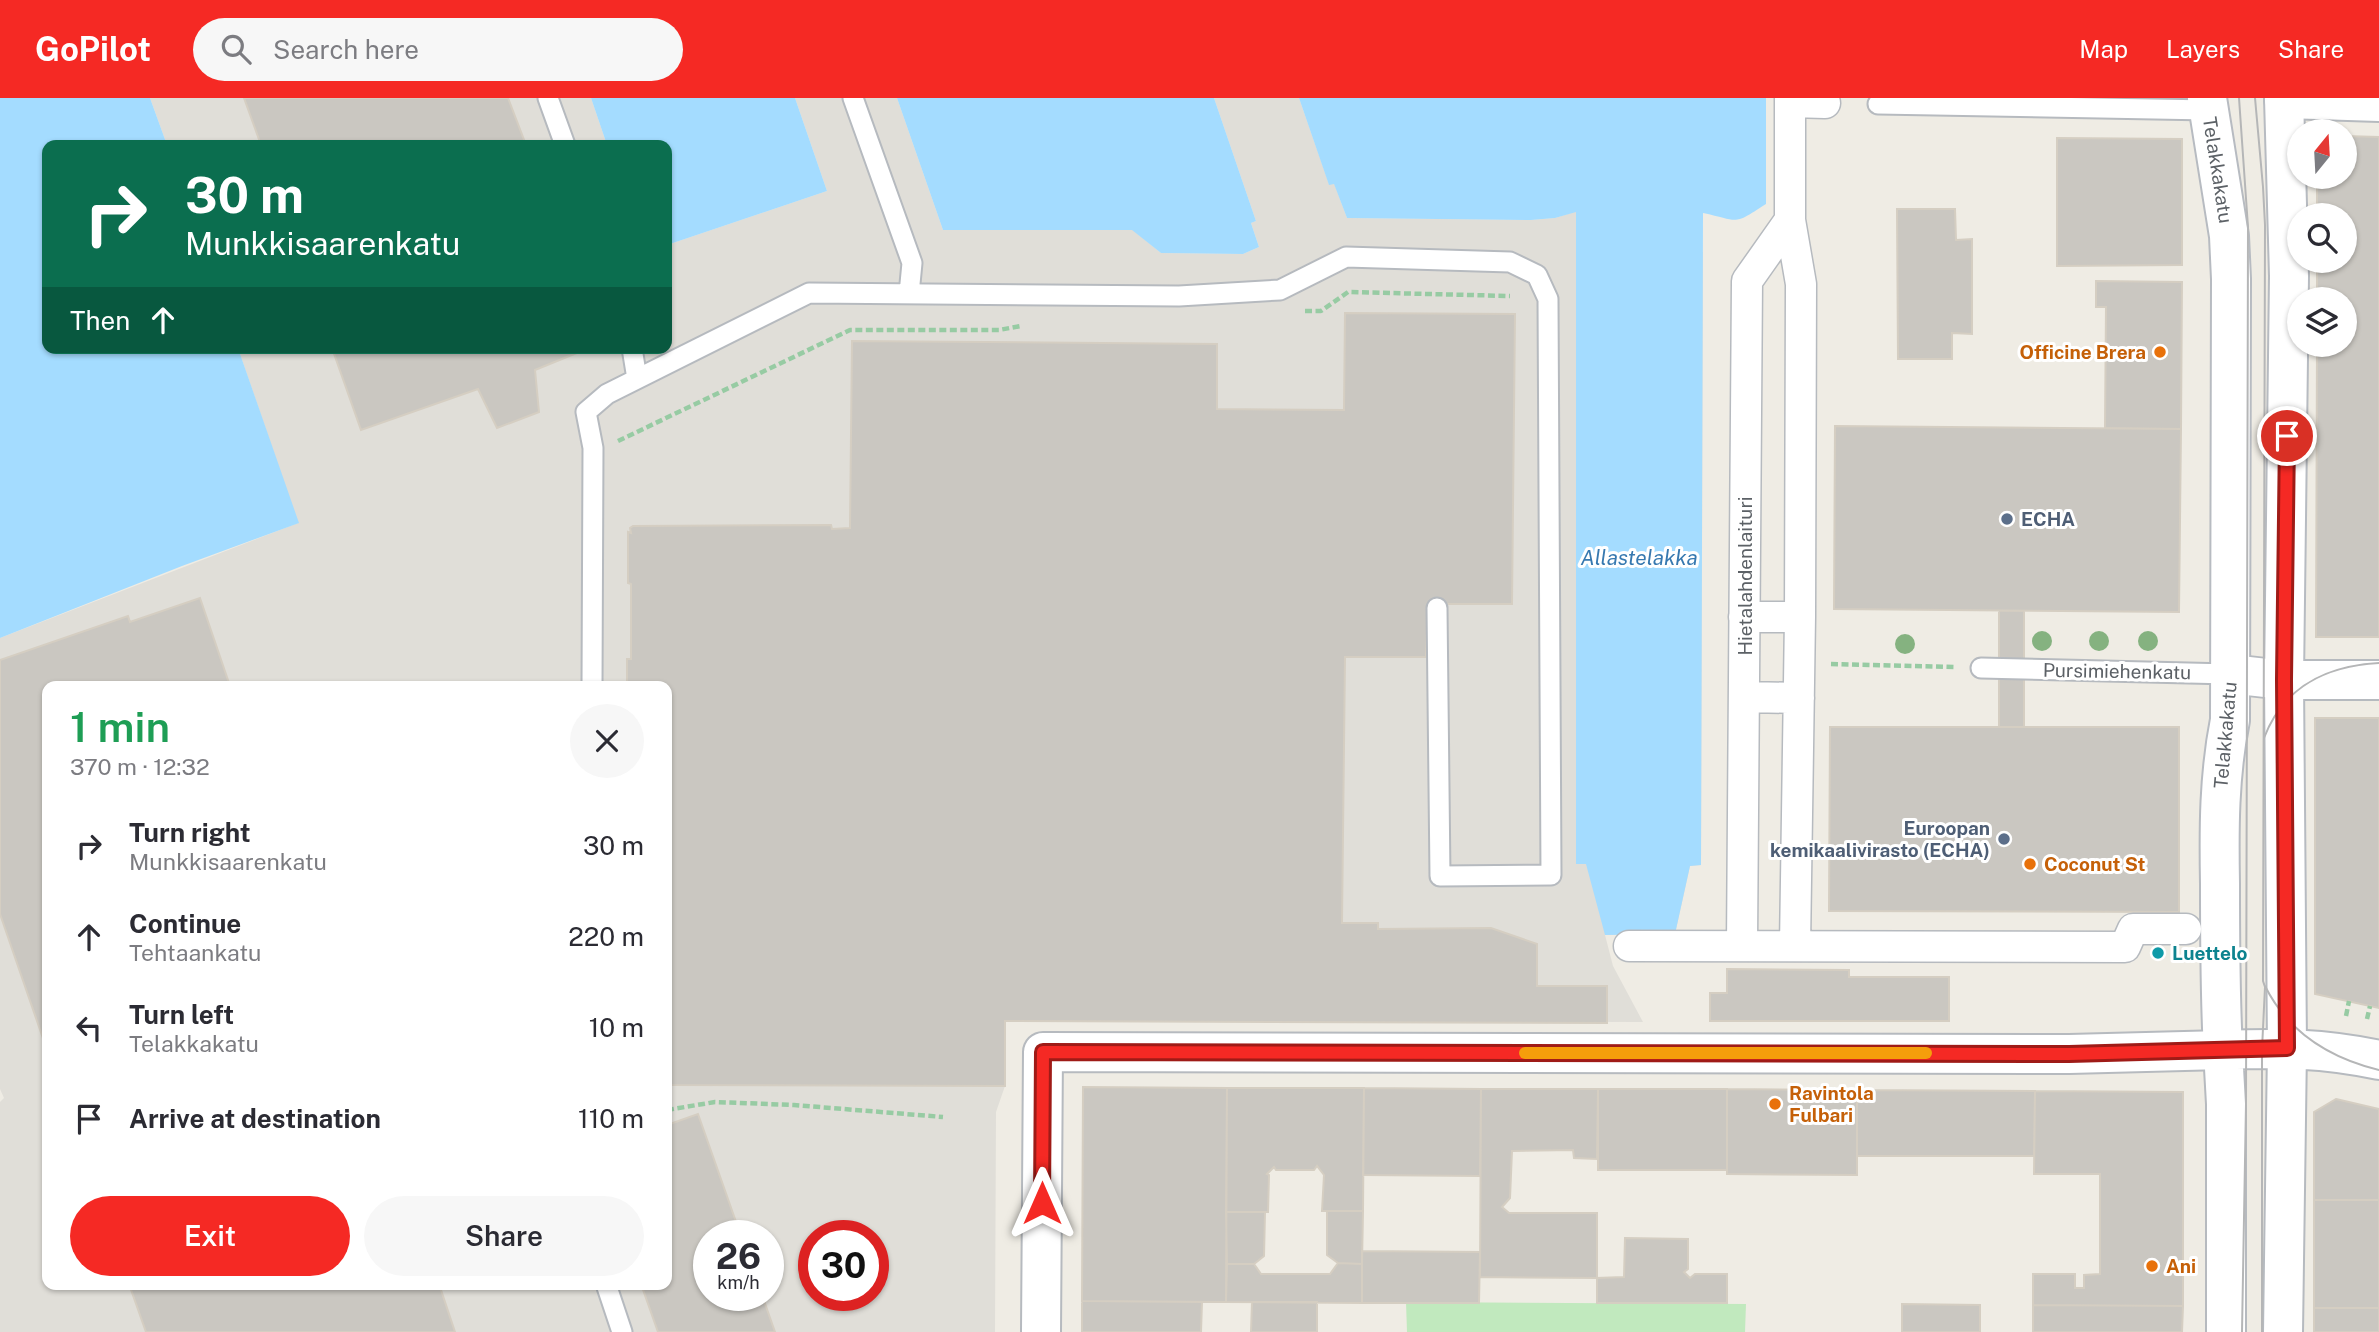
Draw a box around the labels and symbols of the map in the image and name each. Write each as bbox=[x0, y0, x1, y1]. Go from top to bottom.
street label: Telakkakatu bbox=[2199, 115, 2237, 225]
north arrow bbox=[2287, 119, 2357, 189]
place label: Officine Brera bbox=[2020, 341, 2146, 363]
marker: Officine Brera bbox=[2152, 344, 2168, 360]
pin bbox=[2257, 406, 2317, 466]
street label: Hietalahdenlaituri bbox=[1734, 496, 1756, 656]
place label: ECHA bbox=[2021, 508, 2075, 530]
marker: ECHA bbox=[1999, 511, 2015, 527]
water label: Allastelakka bbox=[1580, 545, 1698, 570]
street label: Pursimiehenkatu bbox=[2043, 659, 2191, 683]
street label: Telakkakatu bbox=[2209, 681, 2241, 789]
place label: Euroopan kemikaalivirasto (ECHA) bbox=[1770, 817, 1990, 861]
marker: Euroopan kemikaalivirasto (ECHA) bbox=[1996, 831, 2012, 847]
place label: Coconut St bbox=[2044, 853, 2146, 875]
marker: Coconut St bbox=[2022, 856, 2038, 872]
place label: Luettelo bbox=[2172, 942, 2248, 964]
marker: Luettelo bbox=[2150, 945, 2166, 961]
place label: Ravintola Fulbari bbox=[1789, 1082, 1874, 1126]
marker: Ravintola Fulbari bbox=[1767, 1096, 1783, 1112]
position arrow bbox=[1005, 1166, 1079, 1240]
speed limit sign: 30 bbox=[798, 1220, 889, 1311]
place label: Ani bbox=[2166, 1255, 2196, 1277]
marker: Ani bbox=[2144, 1258, 2160, 1274]

